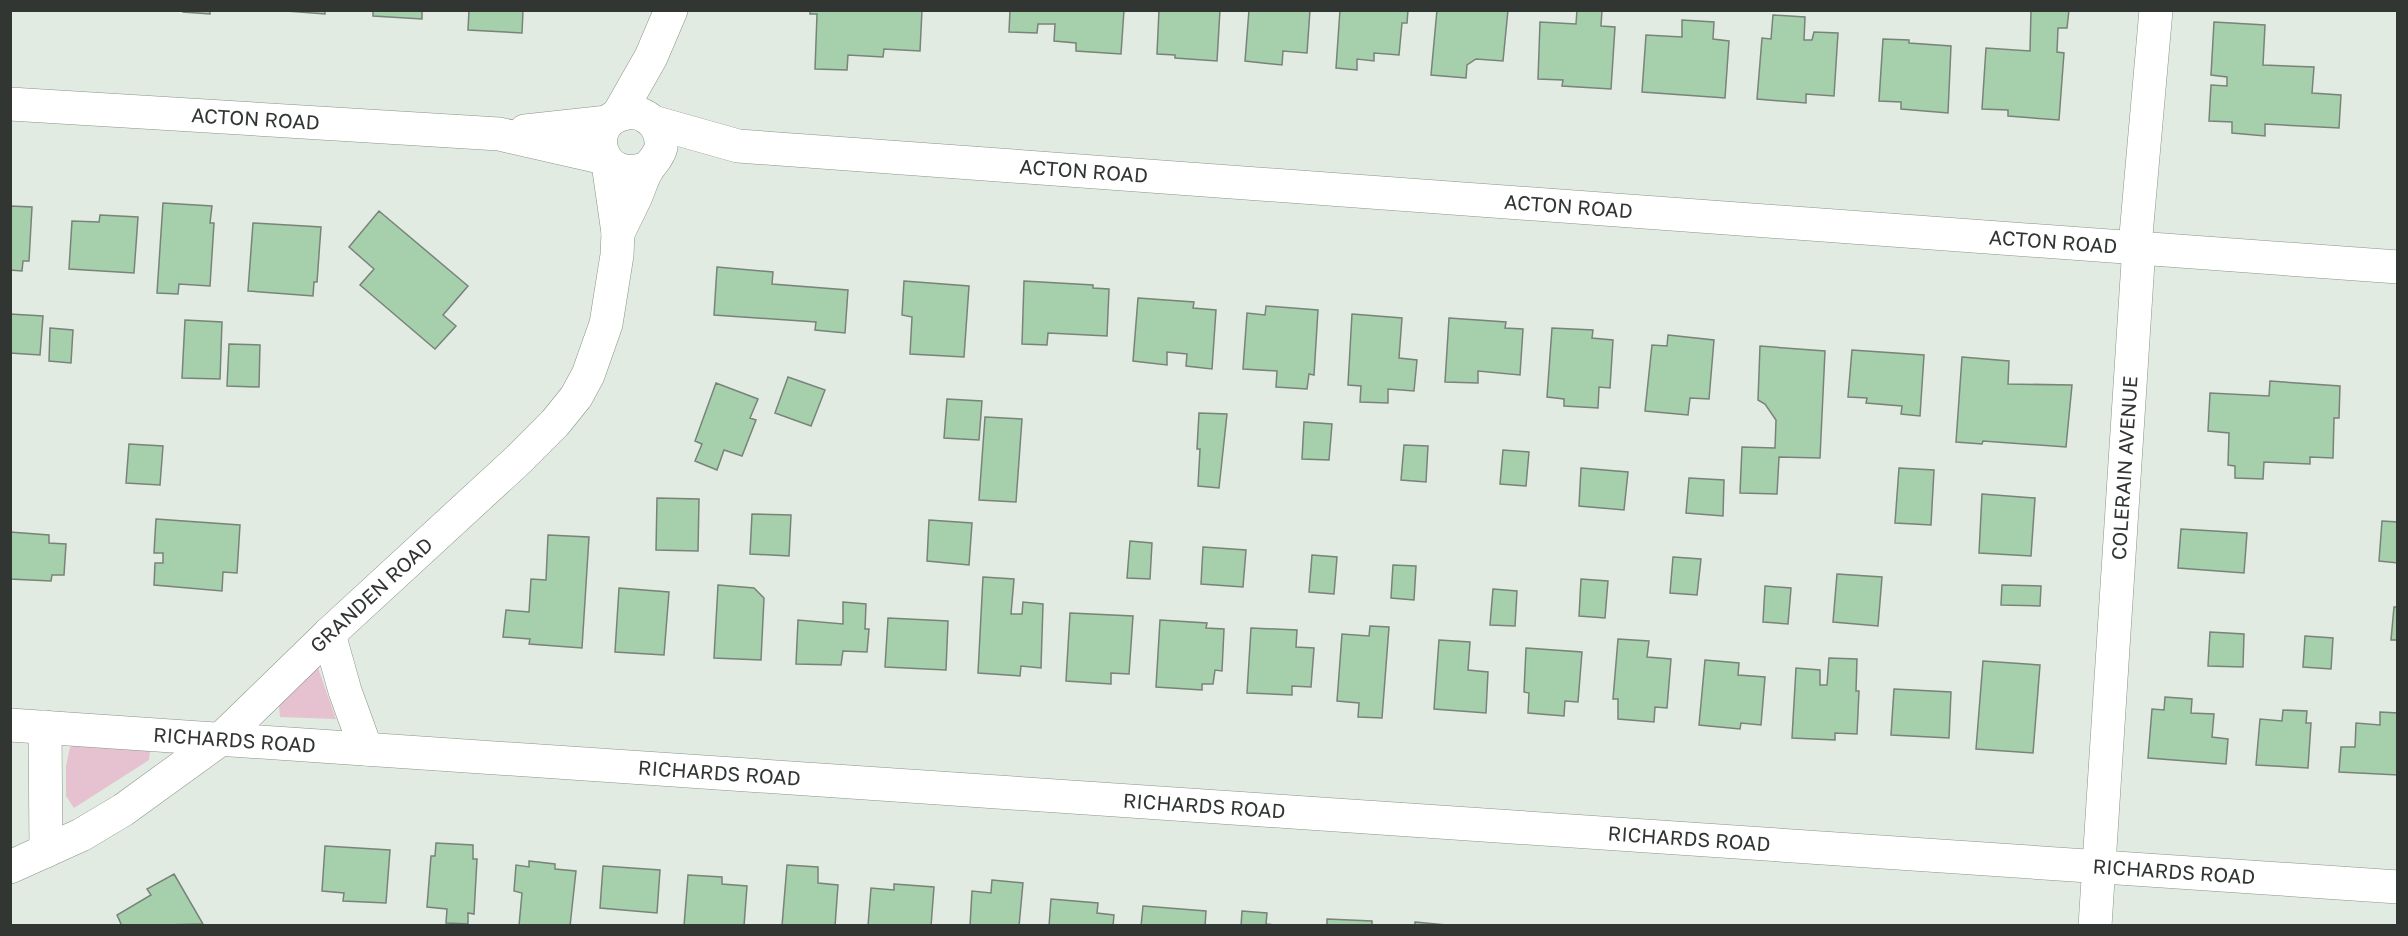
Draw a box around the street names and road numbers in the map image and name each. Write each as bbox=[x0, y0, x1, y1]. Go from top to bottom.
street label: ACTON ROAD bbox=[191, 102, 321, 134]
street label: ACTON ROAD bbox=[1019, 154, 1149, 187]
street label: ACTON ROAD bbox=[1504, 189, 1634, 222]
street label: ACTON ROAD bbox=[1988, 224, 2118, 258]
street label: COLERAIN AVENUE bbox=[2106, 375, 2142, 561]
street label: GRANDEN ROAD bbox=[305, 532, 437, 657]
street label: RICHARDS ROAD bbox=[152, 722, 317, 757]
street label: RICHARDS ROAD bbox=[637, 755, 802, 790]
street label: RICHARDS ROAD bbox=[1122, 788, 1286, 823]
street label: RICHARDS ROAD bbox=[1607, 820, 1771, 855]
street label: RICHARDS ROAD bbox=[2092, 853, 2256, 888]

